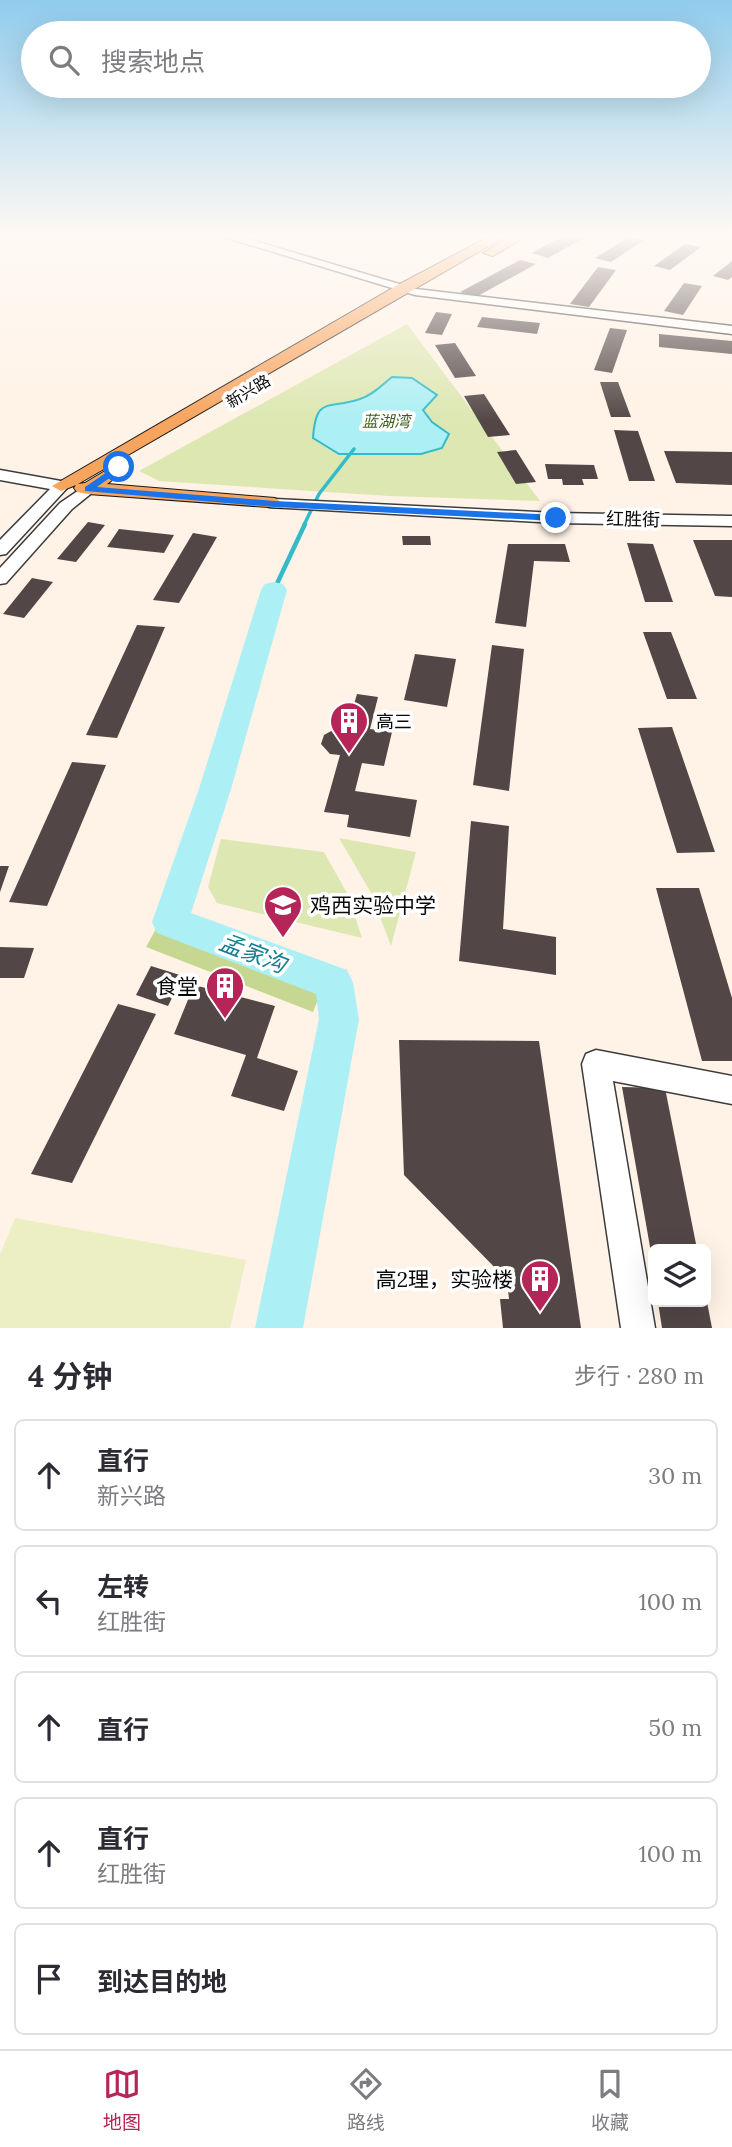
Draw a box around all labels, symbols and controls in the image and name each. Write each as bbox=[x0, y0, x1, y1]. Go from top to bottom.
search box bbox=[21, 21, 711, 98]
icon: search bbox=[45, 41, 83, 79]
text: 搜索地点 bbox=[101, 45, 205, 78]
street label: 新兴路 bbox=[222, 370, 274, 412]
park label: 蓝湖湾 bbox=[362, 411, 413, 431]
route start bbox=[103, 451, 134, 482]
route end bbox=[540, 502, 571, 533]
street label: 红胜街 bbox=[606, 507, 660, 531]
building icon: 高三 bbox=[328, 700, 370, 755]
place label: 高三 bbox=[376, 710, 412, 733]
school or university icon: 鸡西实验中学 bbox=[262, 884, 304, 939]
place label: 鸡西实验中学 bbox=[310, 892, 436, 919]
water label: 孟家沟 bbox=[216, 927, 293, 980]
building icon: 食堂 bbox=[204, 965, 246, 1020]
place label: 食堂 bbox=[156, 973, 198, 1000]
map controls bbox=[648, 1244, 711, 1307]
button: layers bbox=[648, 1244, 711, 1307]
building icon: 高2理，实验楼 bbox=[519, 1258, 561, 1313]
place label: 高2理，实验楼 bbox=[376, 1266, 513, 1293]
text: 4 分钟 bbox=[28, 1357, 112, 1395]
text: 步行 · 280 m bbox=[574, 1361, 704, 1390]
text: 直行 bbox=[97, 1444, 149, 1477]
icon: ahead bbox=[30, 1456, 68, 1494]
text: 30 m bbox=[648, 1461, 702, 1490]
text: 新兴路 bbox=[97, 1481, 166, 1510]
text: 左转 bbox=[97, 1570, 149, 1603]
icon: left bbox=[30, 1582, 68, 1620]
text: 100 m bbox=[638, 1587, 702, 1616]
text: 红胜街 bbox=[97, 1607, 166, 1636]
icon: ahead bbox=[30, 1708, 68, 1746]
text: 直行 bbox=[97, 1713, 149, 1746]
text: 50 m bbox=[649, 1713, 702, 1742]
text: 直行 bbox=[97, 1822, 149, 1855]
icon: ahead bbox=[30, 1834, 68, 1872]
text: 100 m bbox=[638, 1839, 702, 1868]
text: 红胜街 bbox=[97, 1859, 166, 1888]
icon: arrive bbox=[30, 1960, 68, 1998]
text: 到达目的地 bbox=[97, 1965, 227, 1998]
tab: 地图 bbox=[103, 2065, 141, 2134]
tab: 路线 bbox=[347, 2065, 385, 2134]
tab: 收藏 bbox=[591, 2065, 629, 2134]

